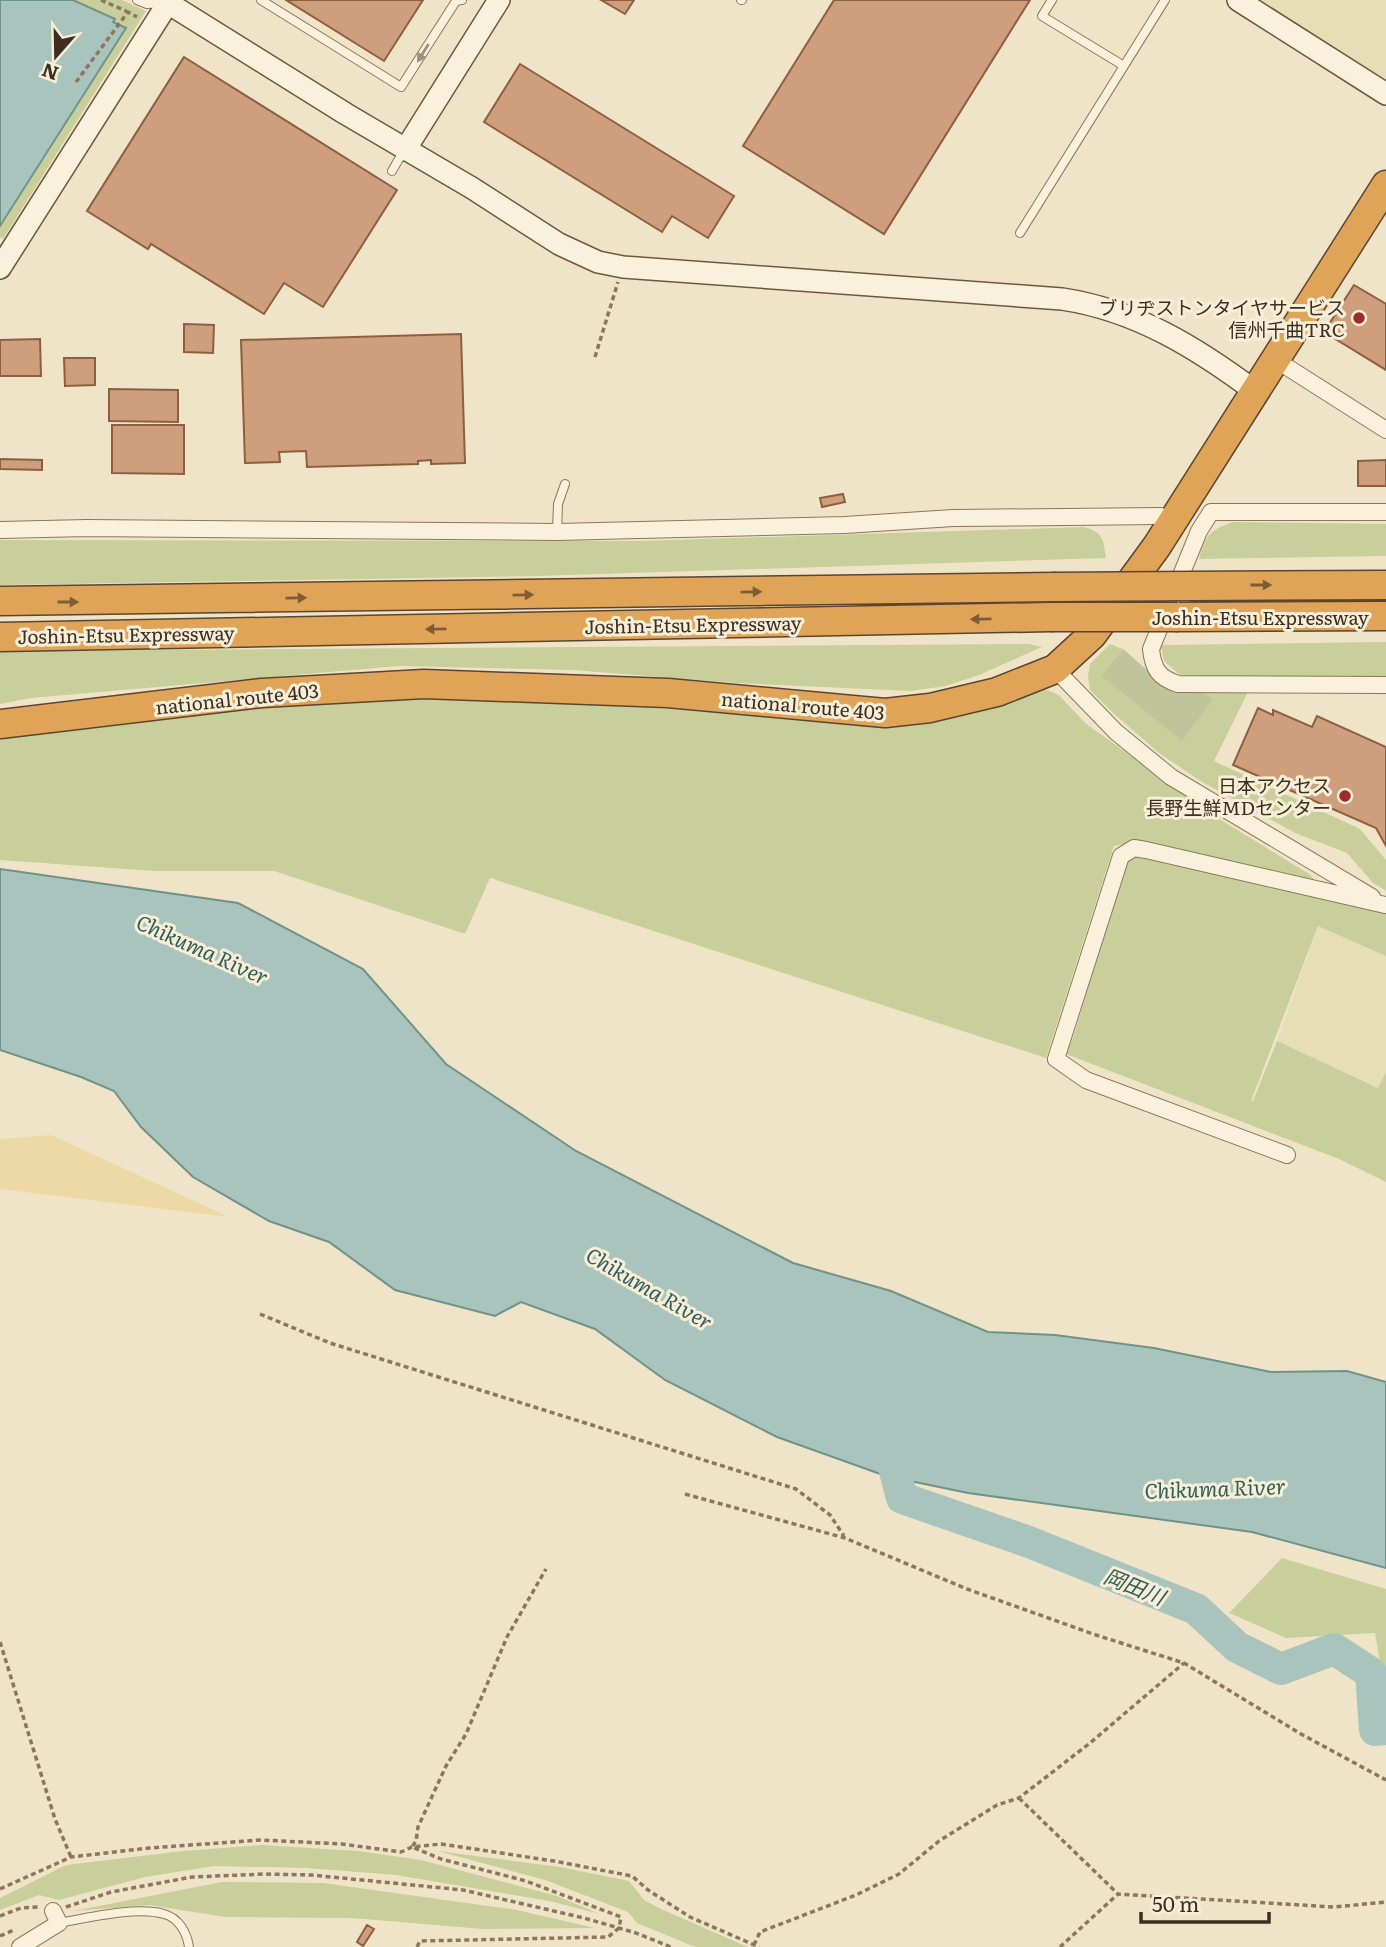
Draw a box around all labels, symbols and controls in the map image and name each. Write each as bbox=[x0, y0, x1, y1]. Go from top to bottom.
north arrow bbox=[21, 21, 91, 91]
one-way arrow bbox=[416, 44, 429, 63]
text: N bbox=[38, 57, 62, 89]
place label: ブリヂストンタイヤサービス 信州千曲TRC bbox=[1099, 293, 1345, 343]
marker: ブリヂストンタイヤサービス 信州千曲TRC bbox=[1351, 310, 1367, 326]
one-way arrow bbox=[1250, 579, 1272, 591]
one-way arrow bbox=[740, 586, 762, 597]
one-way arrow bbox=[512, 589, 534, 601]
one-way arrow bbox=[285, 593, 307, 604]
one-way arrow bbox=[57, 596, 79, 608]
street label: Joshin-Etsu Expressway bbox=[1151, 603, 1369, 631]
street label: Joshin-Etsu Expressway bbox=[584, 608, 802, 640]
one-way arrow bbox=[970, 613, 992, 624]
street label: Joshin-Etsu Expressway bbox=[17, 618, 235, 650]
one-way arrow bbox=[424, 623, 446, 634]
street label: national route 403 bbox=[154, 675, 320, 721]
street label: national route 403 bbox=[720, 684, 886, 726]
place label: 日本アクセス 長野生鮮MDセンター bbox=[1145, 771, 1331, 821]
marker: 日本アクセス 長野生鮮MDセンター bbox=[1337, 788, 1353, 804]
water label: Chikuma River bbox=[132, 905, 274, 991]
water label: Chikuma River bbox=[581, 1238, 719, 1336]
water label: Chikuma River bbox=[1144, 1469, 1286, 1505]
water label: 岡田川 bbox=[1100, 1559, 1172, 1612]
scale bar bbox=[1141, 1881, 1269, 1925]
text: 50 m bbox=[1152, 1887, 1199, 1918]

